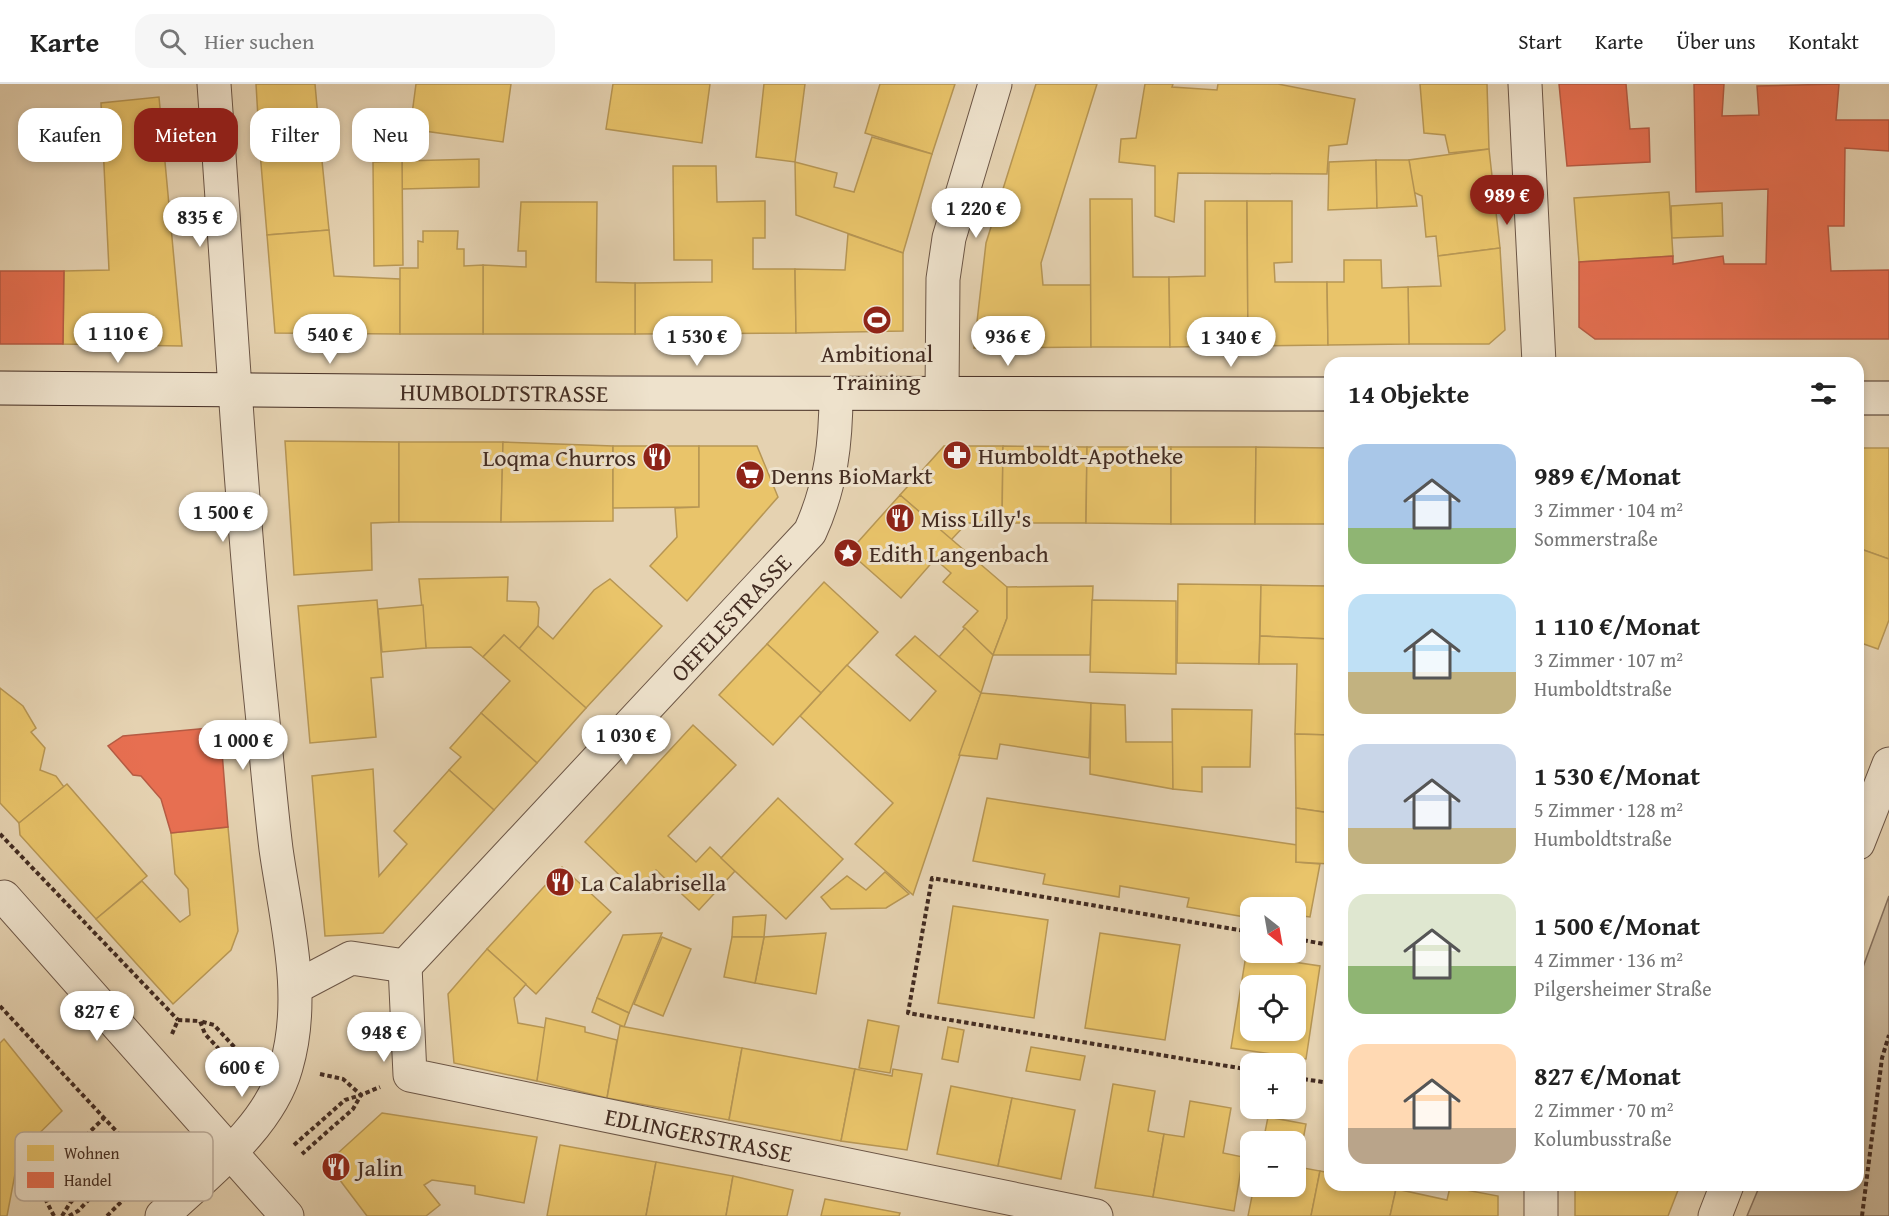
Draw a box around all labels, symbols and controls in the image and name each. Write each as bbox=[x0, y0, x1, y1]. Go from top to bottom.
search box bbox=[135, 14, 555, 68]
text: Karte bbox=[30, 21, 99, 62]
icon: search bbox=[156, 25, 189, 58]
text: Hier suchen bbox=[204, 25, 314, 57]
text: Start bbox=[1518, 26, 1562, 57]
text: Karte bbox=[1595, 26, 1643, 57]
text: Über uns bbox=[1676, 26, 1756, 57]
text: Kontakt bbox=[1789, 26, 1859, 57]
chip: Kaufen bbox=[18, 108, 122, 162]
chip: Mieten bbox=[134, 108, 238, 162]
chip: Filter bbox=[250, 108, 340, 162]
chip: Neu bbox=[352, 108, 429, 162]
pin: 989 € bbox=[1465, 175, 1549, 226]
text: 989 € bbox=[1484, 180, 1530, 209]
pin: 1 220 € bbox=[921, 188, 1031, 239]
text: 1 220 € bbox=[946, 193, 1006, 222]
pin: 835 € bbox=[158, 197, 242, 248]
text: 835 € bbox=[177, 202, 223, 231]
sports icon: Ambitional Training bbox=[861, 304, 893, 336]
pin: 1 110 € bbox=[63, 313, 173, 364]
pin: 540 € bbox=[288, 314, 372, 365]
pin: 1 530 € bbox=[642, 316, 752, 367]
pin: 936 € bbox=[966, 316, 1050, 367]
pin: 1 340 € bbox=[1176, 317, 1286, 368]
text: 1 110 € bbox=[88, 318, 148, 347]
text: 540 € bbox=[307, 319, 353, 348]
text: 1 530 € bbox=[667, 321, 727, 350]
text: 936 € bbox=[985, 321, 1031, 350]
text: 1 340 € bbox=[1201, 322, 1261, 351]
place label: Ambitional Training bbox=[821, 336, 933, 399]
street label: HUMBOLDTSTRASSE bbox=[400, 374, 608, 410]
text: 14 Objekte bbox=[1348, 374, 1469, 413]
icon: filters bbox=[1807, 377, 1840, 410]
place label: Humboldt-Apotheke bbox=[978, 438, 1183, 473]
pharmacy icon: Humboldt-Apotheke bbox=[941, 439, 973, 471]
place label: Loqma Churros bbox=[482, 440, 636, 475]
restaurant icon: Loqma Churros bbox=[641, 441, 673, 473]
text: 989 €/Monat bbox=[1534, 456, 1681, 495]
place label: Denns BioMarkt bbox=[771, 458, 933, 493]
supermarket icon: Denns BioMarkt bbox=[734, 459, 766, 491]
icon: home bbox=[1396, 468, 1468, 540]
pin: 1 500 € bbox=[168, 492, 278, 543]
text: 3 Zimmer · 104 m² bbox=[1534, 495, 1683, 524]
text: 1 500 € bbox=[193, 497, 253, 526]
place label: Miss Lilly's bbox=[921, 501, 1031, 536]
restaurant icon: Miss Lilly's bbox=[884, 502, 916, 534]
text: Sommerstraße bbox=[1534, 524, 1658, 553]
place label: Edith Langenbach bbox=[869, 536, 1049, 571]
place icon: Edith Langenbach bbox=[832, 537, 864, 569]
street label: OEFELESTRASSE bbox=[662, 546, 799, 689]
text: 1 110 €/Monat bbox=[1534, 606, 1700, 645]
icon: home bbox=[1396, 618, 1468, 690]
text: 3 Zimmer · 107 m² bbox=[1534, 645, 1683, 674]
text: Humboldtstraße bbox=[1534, 674, 1672, 703]
pin: 1 030 € bbox=[571, 715, 681, 766]
pin: 1 000 € bbox=[188, 720, 298, 771]
text: 1 030 € bbox=[596, 720, 656, 749]
text: 1 000 € bbox=[213, 725, 273, 754]
text: 1 530 €/Monat bbox=[1534, 756, 1700, 795]
icon: home bbox=[1396, 768, 1468, 840]
text: 5 Zimmer · 128 m² bbox=[1534, 795, 1683, 824]
text: Humboldtstraße bbox=[1534, 824, 1672, 853]
place label: La Calabrisella bbox=[581, 865, 727, 900]
restaurant icon: La Calabrisella bbox=[544, 866, 576, 898]
north arrow bbox=[1240, 897, 1306, 963]
map controls bbox=[1240, 897, 1306, 1197]
text: 1 500 €/Monat bbox=[1534, 906, 1700, 945]
icon: home bbox=[1396, 918, 1468, 990]
text: 4 Zimmer · 136 m² bbox=[1534, 945, 1683, 974]
text: Pilgersheimer Straße bbox=[1534, 974, 1712, 1003]
button: locate bbox=[1240, 975, 1306, 1041]
pin: 827 € bbox=[55, 991, 139, 1042]
text: 827 € bbox=[74, 996, 120, 1025]
pin: 948 € bbox=[342, 1012, 426, 1063]
text: 948 € bbox=[361, 1017, 407, 1046]
pin: 600 € bbox=[200, 1047, 284, 1098]
text: 600 € bbox=[219, 1052, 265, 1081]
button: + bbox=[1240, 1053, 1306, 1119]
text: 827 €/Monat bbox=[1534, 1056, 1681, 1095]
icon: home bbox=[1396, 1068, 1468, 1140]
text: 2 Zimmer · 70 m² bbox=[1534, 1095, 1673, 1124]
street label: EDLINGERSTRASSE bbox=[602, 1098, 796, 1171]
text: Kolumbusstraße bbox=[1534, 1124, 1672, 1153]
button: − bbox=[1240, 1131, 1306, 1197]
legend bbox=[15, 1132, 213, 1201]
text: Wohnen bbox=[64, 1141, 120, 1165]
place label: Jalin bbox=[354, 1150, 403, 1185]
restaurant icon: Jalin bbox=[320, 1151, 352, 1183]
text: Handel bbox=[64, 1168, 112, 1192]

